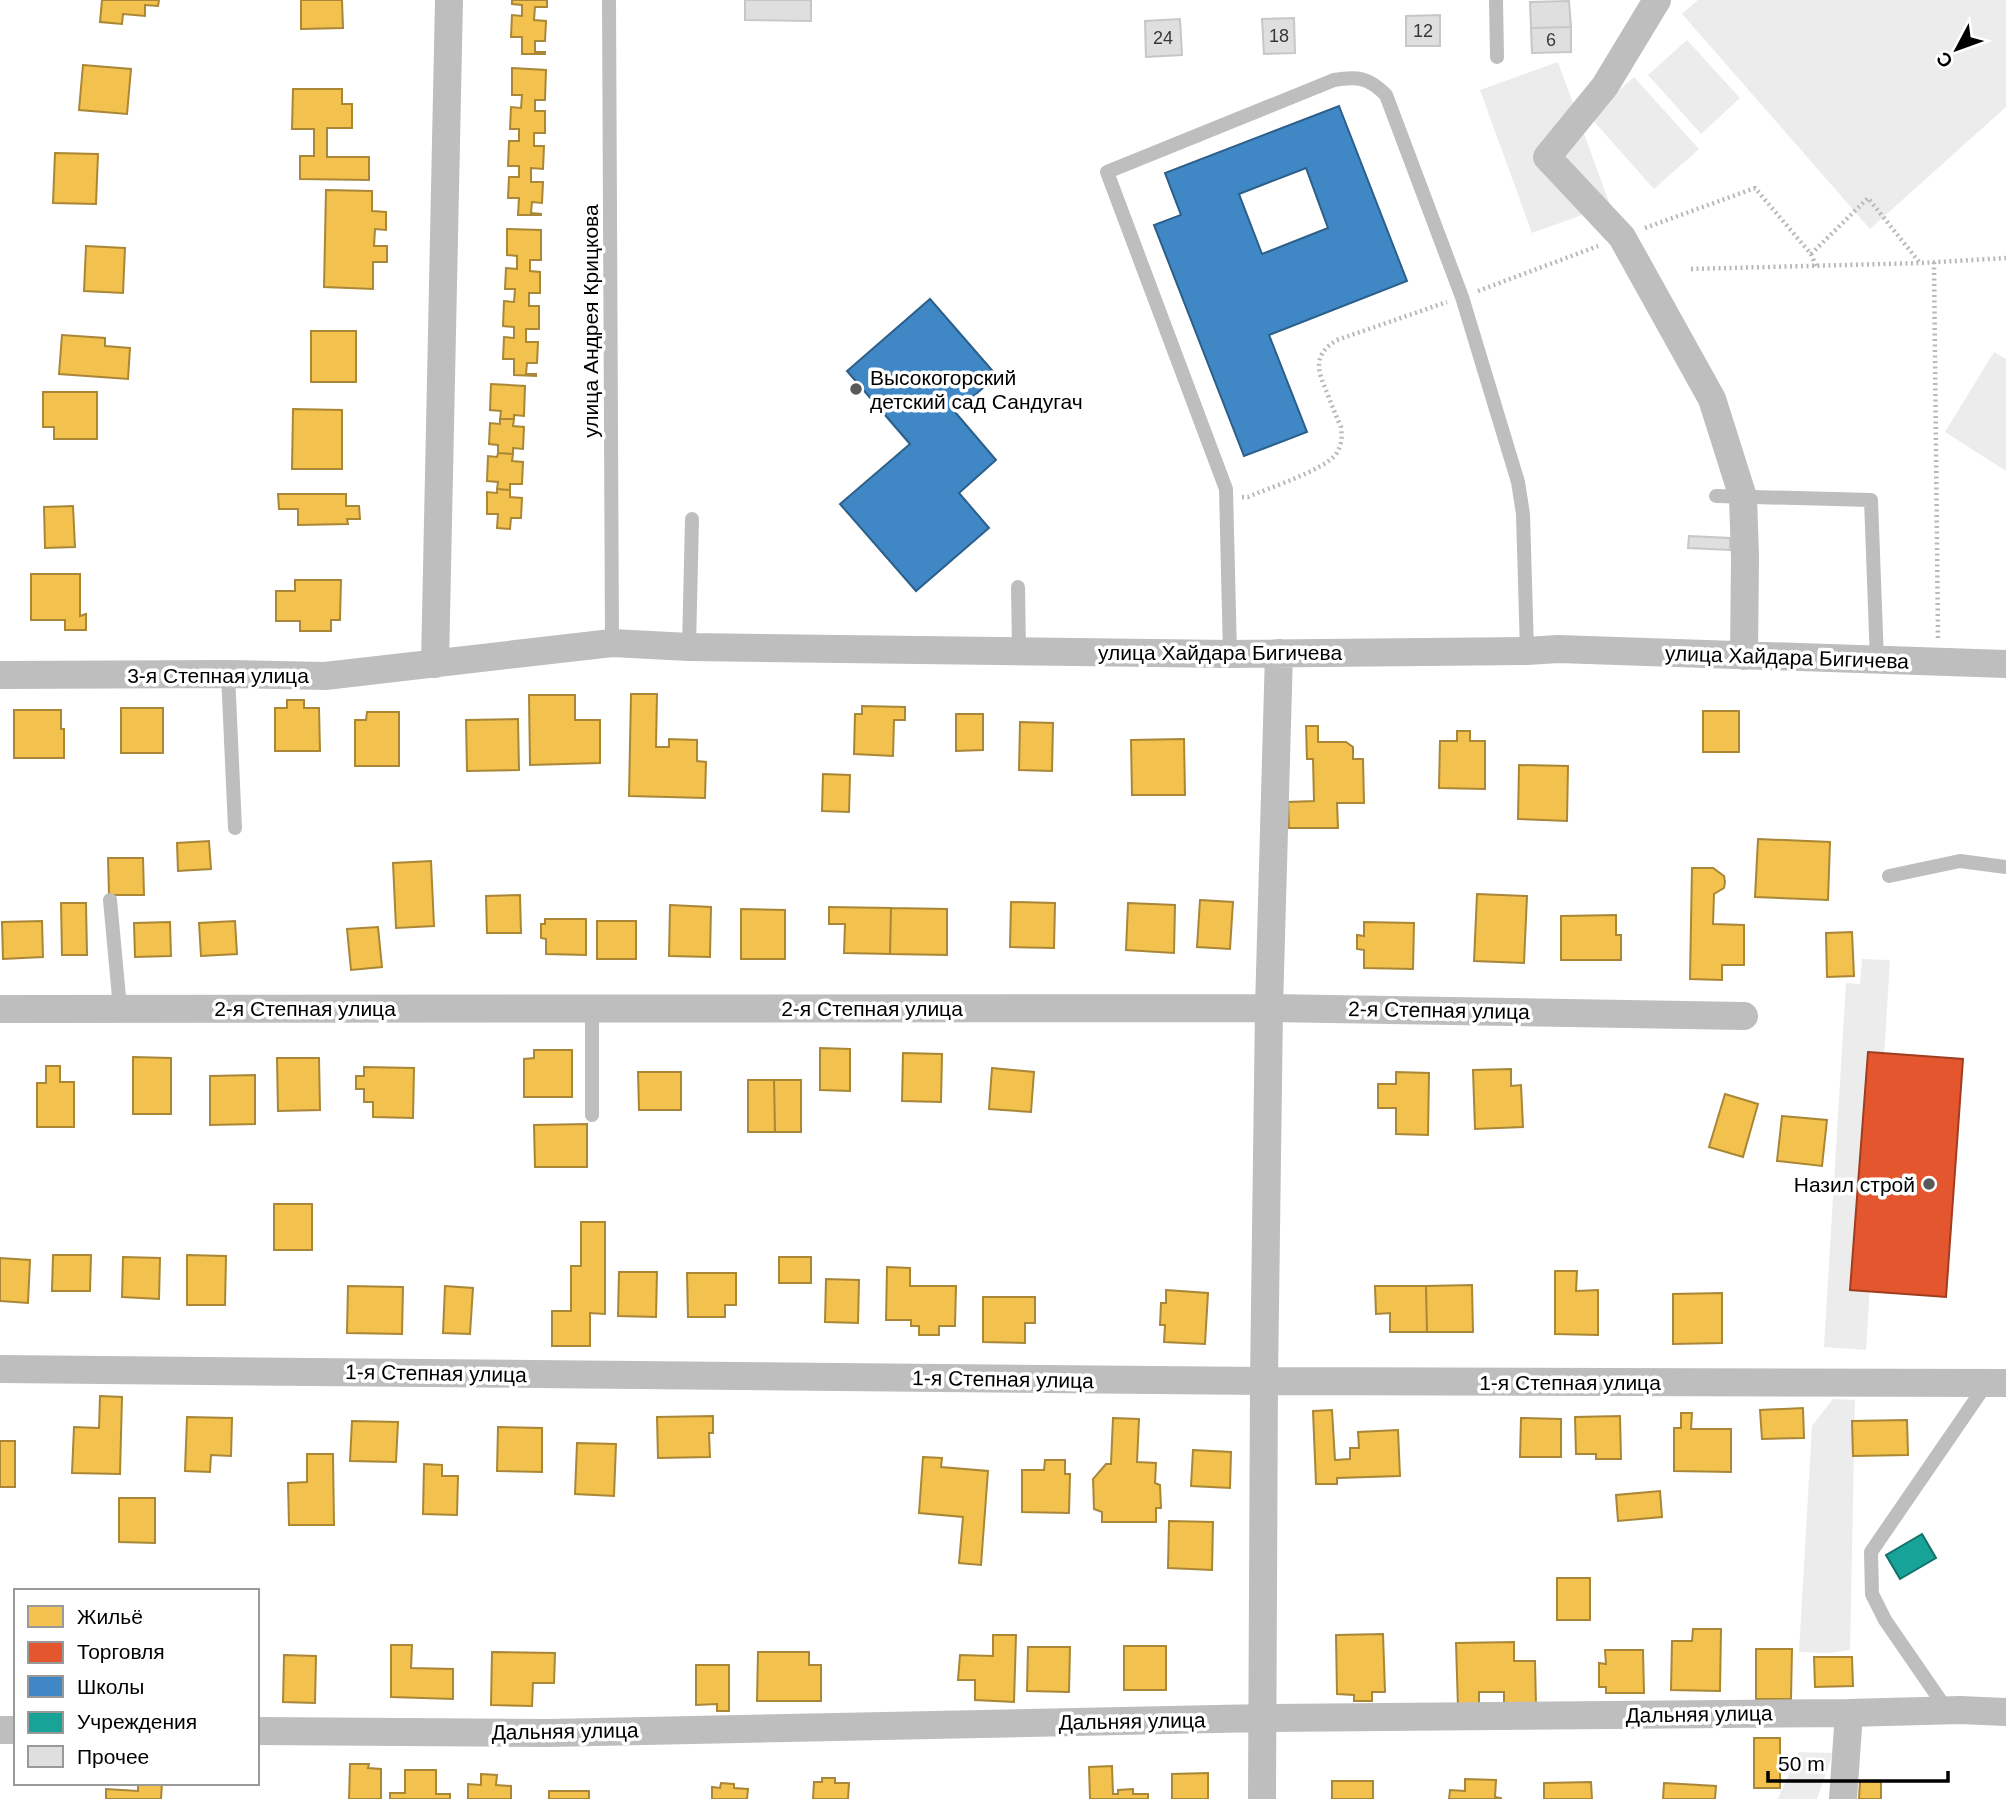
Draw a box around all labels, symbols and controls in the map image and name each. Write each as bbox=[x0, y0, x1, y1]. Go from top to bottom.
north arrow bbox=[1922, 14, 1992, 84]
house number: 12 bbox=[1413, 21, 1433, 41]
house number: 18 bbox=[1269, 26, 1289, 46]
house number: 24 bbox=[1153, 28, 1173, 48]
house number: 6 bbox=[1546, 30, 1556, 50]
text: С bbox=[1932, 48, 1957, 72]
street label: улица Андрея Крицкова bbox=[579, 204, 602, 438]
place label: Высокогорский детский сад Сандугач bbox=[870, 366, 1083, 413]
marker: Высокогорский детский сад Сандугач bbox=[848, 381, 864, 397]
street label: улица Хайдара Бигичева bbox=[1098, 641, 1342, 664]
street label: улица Хайдара Бигичева bbox=[1665, 641, 1910, 673]
street label: 3-я Степная улица bbox=[127, 664, 309, 687]
street label: 2-я Степная улица bbox=[214, 997, 396, 1020]
street label: 2-я Степная улица bbox=[781, 997, 963, 1020]
street label: 2-я Степная улица bbox=[1348, 997, 1530, 1023]
place label: Назил строй bbox=[1794, 1173, 1915, 1196]
marker: Назил строй bbox=[1921, 1176, 1937, 1192]
street label: 1-я Степная улица bbox=[345, 1360, 527, 1386]
street label: 1-я Степная улица bbox=[912, 1366, 1094, 1392]
street label: 1-я Степная улица bbox=[1479, 1371, 1661, 1394]
legend bbox=[14, 1589, 259, 1785]
text: Жильё bbox=[77, 1605, 143, 1628]
text: Торговля bbox=[77, 1640, 165, 1663]
text: Школы bbox=[77, 1675, 144, 1698]
street label: Дальняя улица bbox=[1625, 1701, 1773, 1727]
street label: Дальняя улица bbox=[1058, 1708, 1206, 1734]
text: Учреждения bbox=[77, 1710, 197, 1733]
street label: Дальняя улица bbox=[491, 1718, 639, 1744]
scale bar bbox=[1768, 1740, 1948, 1784]
text: Прочее bbox=[77, 1745, 149, 1768]
text: 50 m bbox=[1778, 1752, 1825, 1775]

